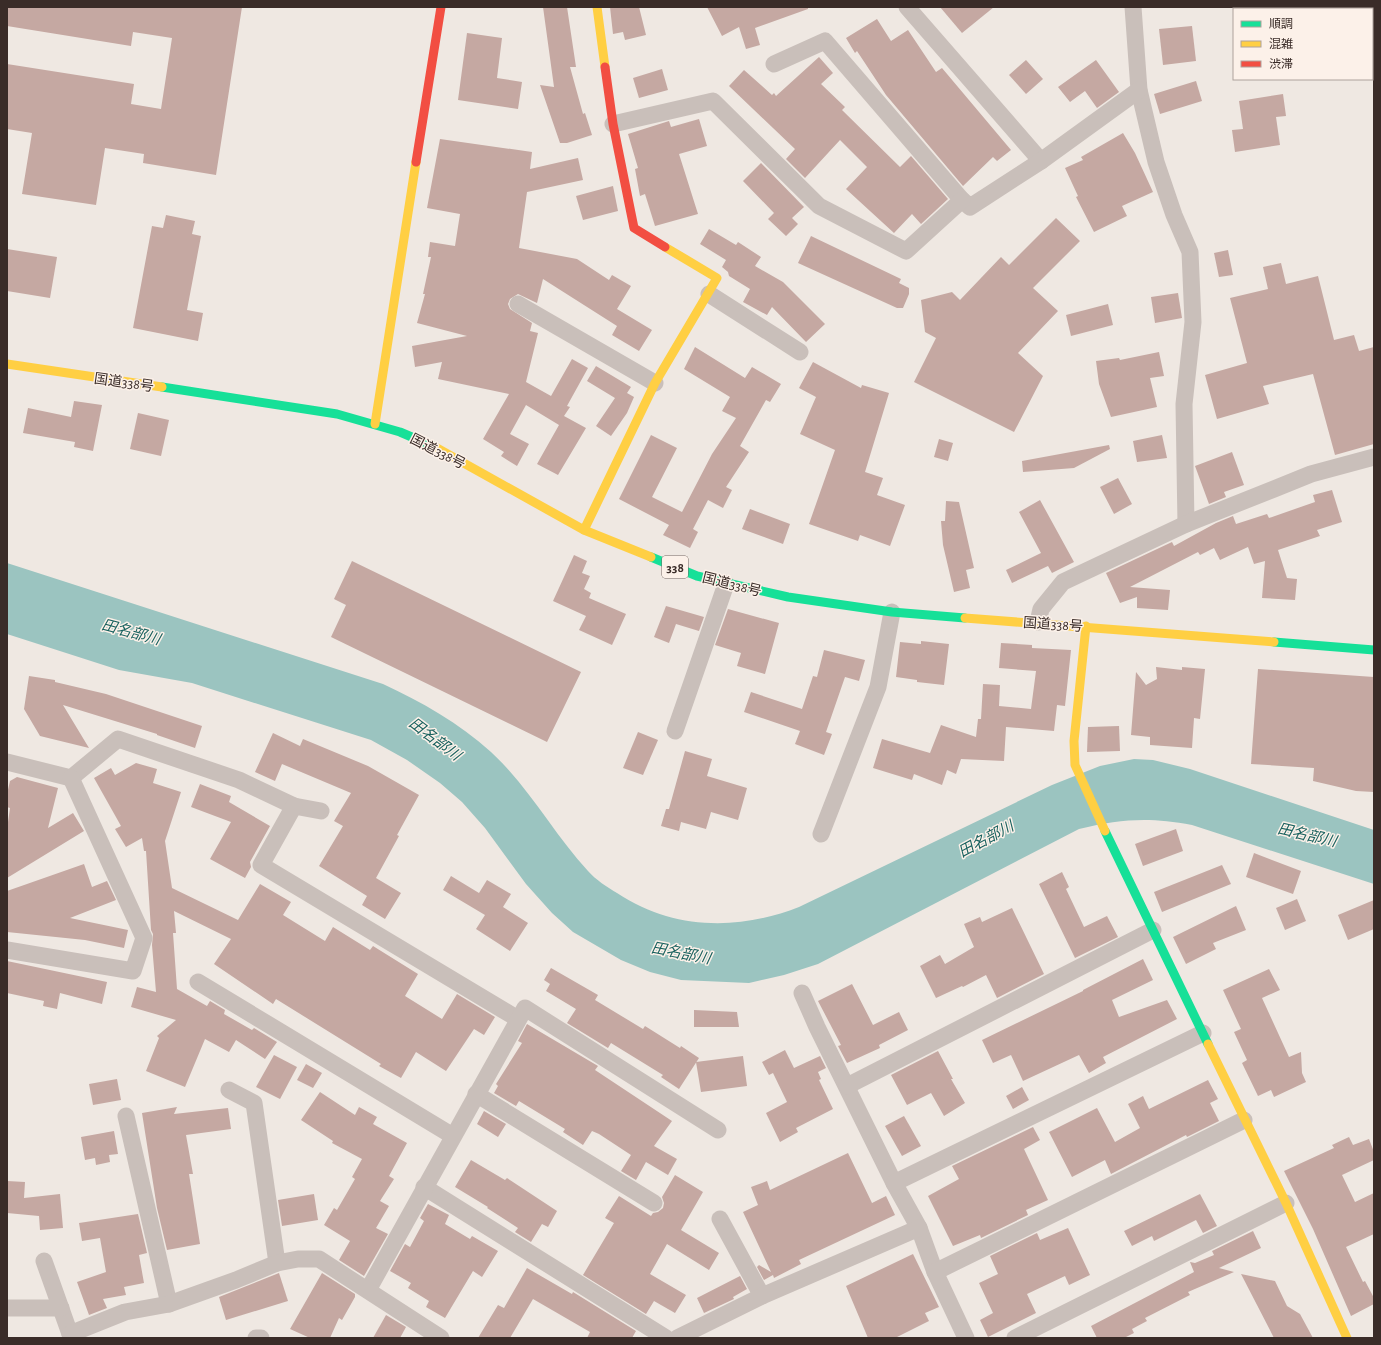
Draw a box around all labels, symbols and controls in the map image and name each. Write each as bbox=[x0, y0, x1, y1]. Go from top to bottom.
legend bbox=[1233, 8, 1373, 80]
text: 順調 bbox=[1269, 18, 1293, 30]
text: 混雑 bbox=[1269, 37, 1293, 50]
text: 渋滞 bbox=[1269, 58, 1293, 70]
street label: 国道338号 bbox=[93, 371, 155, 394]
street label: 国道338号 bbox=[408, 431, 468, 472]
road number: 338 bbox=[662, 556, 688, 578]
street label: 国道338号 bbox=[701, 570, 763, 599]
street label: 国道338号 bbox=[1022, 615, 1084, 634]
water label: 田名部川 bbox=[100, 617, 164, 648]
water label: 田名部川 bbox=[406, 715, 465, 765]
water label: 田名部川 bbox=[956, 817, 1018, 860]
water label: 田名部川 bbox=[1276, 820, 1340, 850]
water label: 田名部川 bbox=[650, 939, 714, 967]

